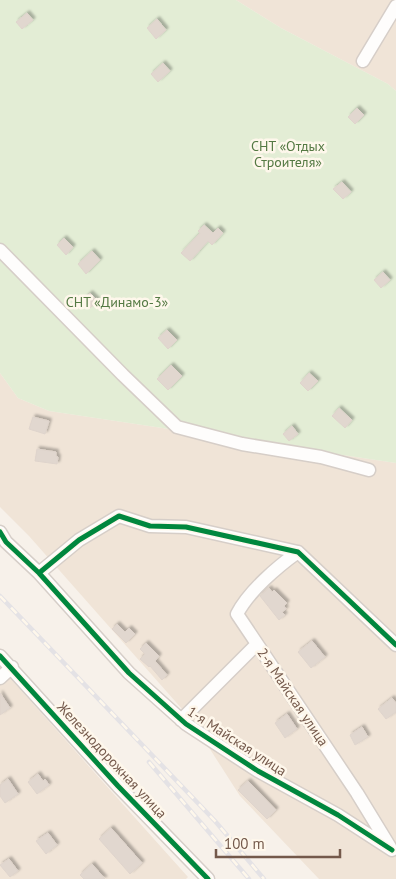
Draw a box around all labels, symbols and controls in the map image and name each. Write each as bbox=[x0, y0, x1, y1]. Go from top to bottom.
park label: СНТ «Отдых Строителя» bbox=[251, 137, 325, 171]
park label: СНТ «Динамо-3» bbox=[66, 293, 169, 311]
street label: 2-я Майская улица bbox=[253, 644, 333, 750]
street label: Железнодорожная улица bbox=[53, 697, 171, 822]
street label: 1-я Майская улица bbox=[184, 702, 290, 780]
scale bar bbox=[216, 826, 340, 858]
text: 100 m bbox=[224, 834, 265, 853]

